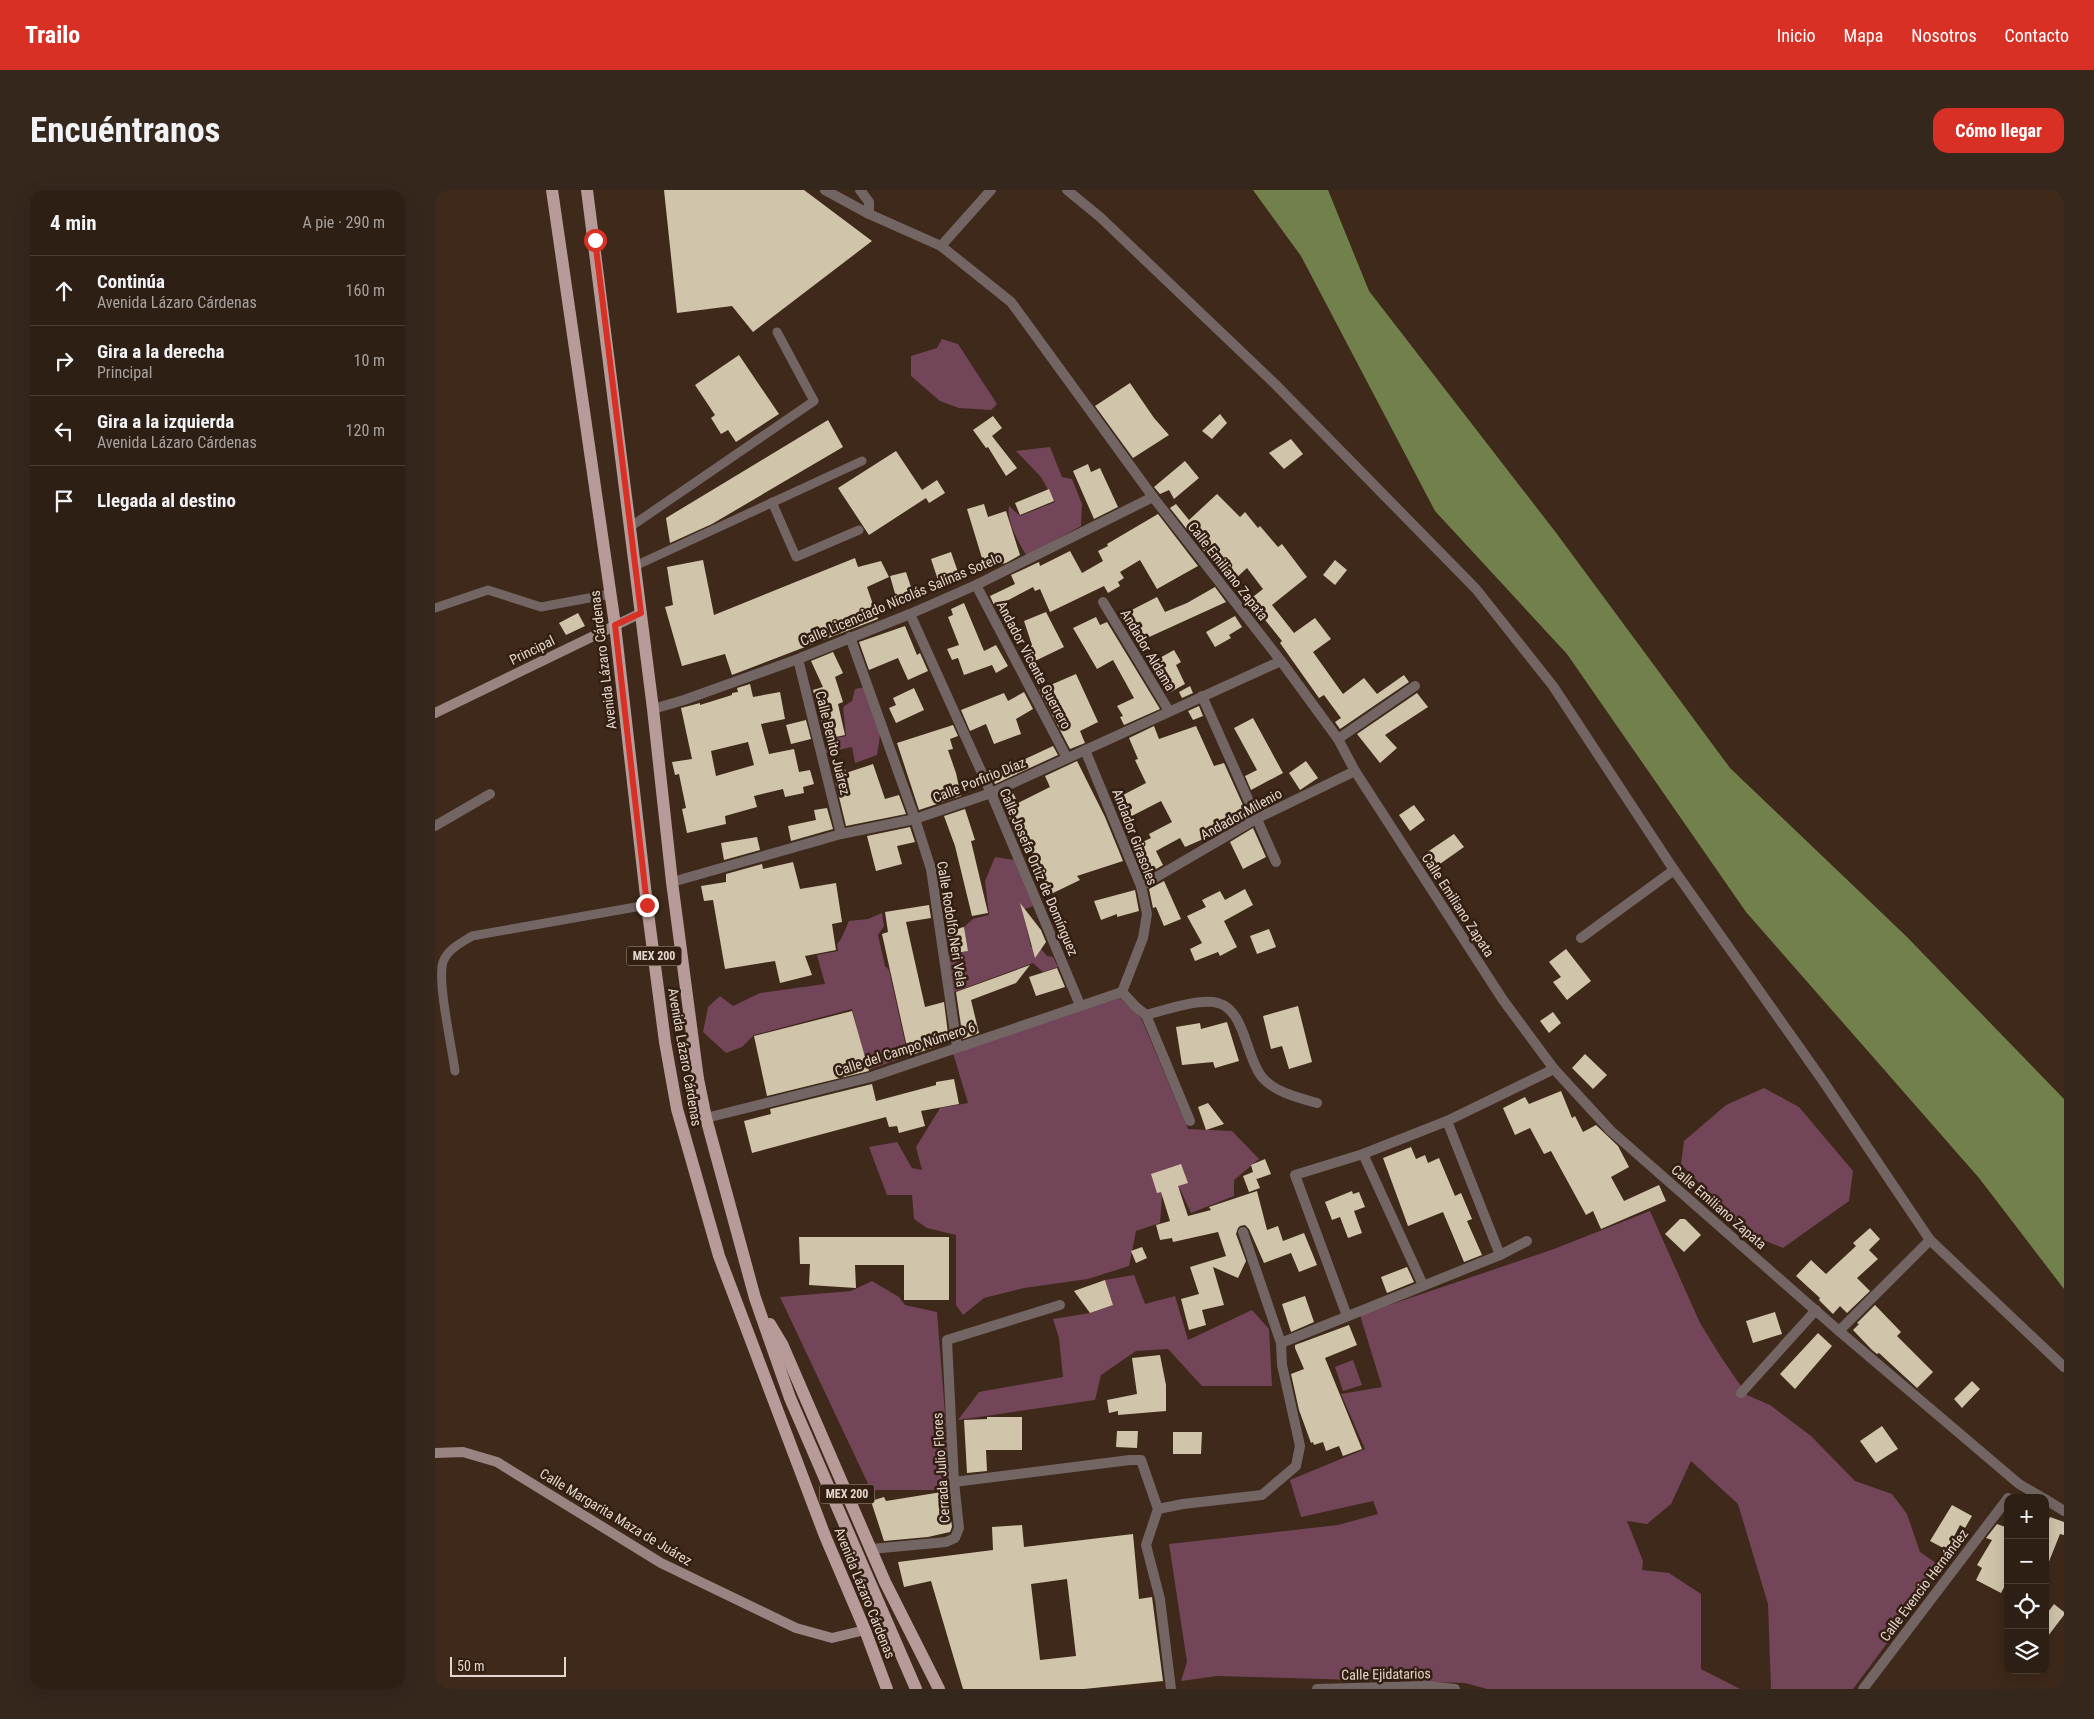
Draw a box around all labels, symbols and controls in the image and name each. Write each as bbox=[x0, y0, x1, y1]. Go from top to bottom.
text: Trailo bbox=[25, 21, 80, 49]
text: Inicio bbox=[1777, 25, 1816, 46]
text: Mapa bbox=[1844, 25, 1883, 46]
text: Nosotros bbox=[1911, 25, 1977, 46]
text: Contacto bbox=[2005, 25, 2069, 46]
button: Cómo llegar bbox=[1933, 108, 2064, 153]
text: Encuéntranos bbox=[30, 110, 221, 151]
text: 4 min bbox=[50, 211, 97, 235]
text: A pie · 290 m bbox=[302, 213, 385, 232]
route start bbox=[584, 229, 607, 252]
text: Continúa bbox=[97, 270, 165, 293]
icon: ahead bbox=[50, 277, 78, 305]
text: 160 m bbox=[346, 281, 385, 300]
text: Avenida Lázaro Cárdenas bbox=[97, 293, 257, 312]
text: Gira a la derecha bbox=[97, 340, 224, 363]
icon: right bbox=[50, 347, 78, 375]
text: 10 m bbox=[353, 351, 385, 370]
text: Principal bbox=[97, 363, 152, 382]
text: Gira a la izquierda bbox=[97, 410, 234, 433]
icon: left bbox=[50, 417, 78, 445]
text: 120 m bbox=[346, 421, 385, 440]
text: Avenida Lázaro Cárdenas bbox=[97, 433, 257, 452]
icon: arrive bbox=[50, 487, 78, 515]
text: Llegada al destino bbox=[97, 489, 236, 512]
street label: Calle Emiliano Zapata bbox=[1185, 519, 1271, 623]
street label: Calle Licenciado Nicolás Salinas Sotelo bbox=[798, 549, 1004, 649]
street label: Avenida Lázaro Cárdenas bbox=[587, 590, 619, 730]
street label: Andador Vicente Guerrero bbox=[993, 598, 1075, 732]
street label: Andador Aldama bbox=[1117, 606, 1179, 694]
street label: Principal bbox=[507, 632, 557, 668]
street label: Calle Benito Juárez bbox=[812, 689, 854, 797]
street label: Calle Porfirio Díaz bbox=[930, 754, 1028, 806]
street label: Andador Milenio bbox=[1198, 785, 1284, 843]
street label: Calle Josefa Ortiz de Domínguez bbox=[996, 786, 1082, 958]
street label: Andador Girasoles bbox=[1109, 787, 1161, 887]
street label: Calle Emiliano Zapata bbox=[1419, 850, 1497, 960]
street label: Calle Rodolfo Neri Vela bbox=[934, 860, 970, 988]
route end bbox=[636, 894, 659, 917]
road number: MEX 200 bbox=[627, 946, 681, 966]
street label: Avenida Lázaro Cárdenas bbox=[665, 987, 705, 1127]
street label: Calle del Campo Número 6 bbox=[833, 1019, 977, 1079]
street label: Calle Emiliano Zapata bbox=[1668, 1162, 1770, 1252]
street label: Cerrada Julio Flores bbox=[929, 1412, 953, 1524]
street label: Calle Margarita Maza de Juárez bbox=[537, 1465, 695, 1569]
road number: MEX 200 bbox=[819, 1485, 875, 1504]
map controls bbox=[2004, 1494, 2049, 1674]
button: + bbox=[2004, 1494, 2049, 1539]
street label: Avenida Lázaro Cárdenas bbox=[831, 1525, 899, 1661]
street label: Calle Evencio Hernández bbox=[1877, 1526, 1971, 1644]
button: − bbox=[2004, 1539, 2049, 1584]
button: locate bbox=[2004, 1584, 2049, 1629]
button: layers bbox=[2004, 1629, 2049, 1674]
scale bar bbox=[450, 1654, 566, 1677]
text: 50 m bbox=[457, 1658, 485, 1674]
street label: Calle Ejidatarios bbox=[1341, 1665, 1431, 1683]

